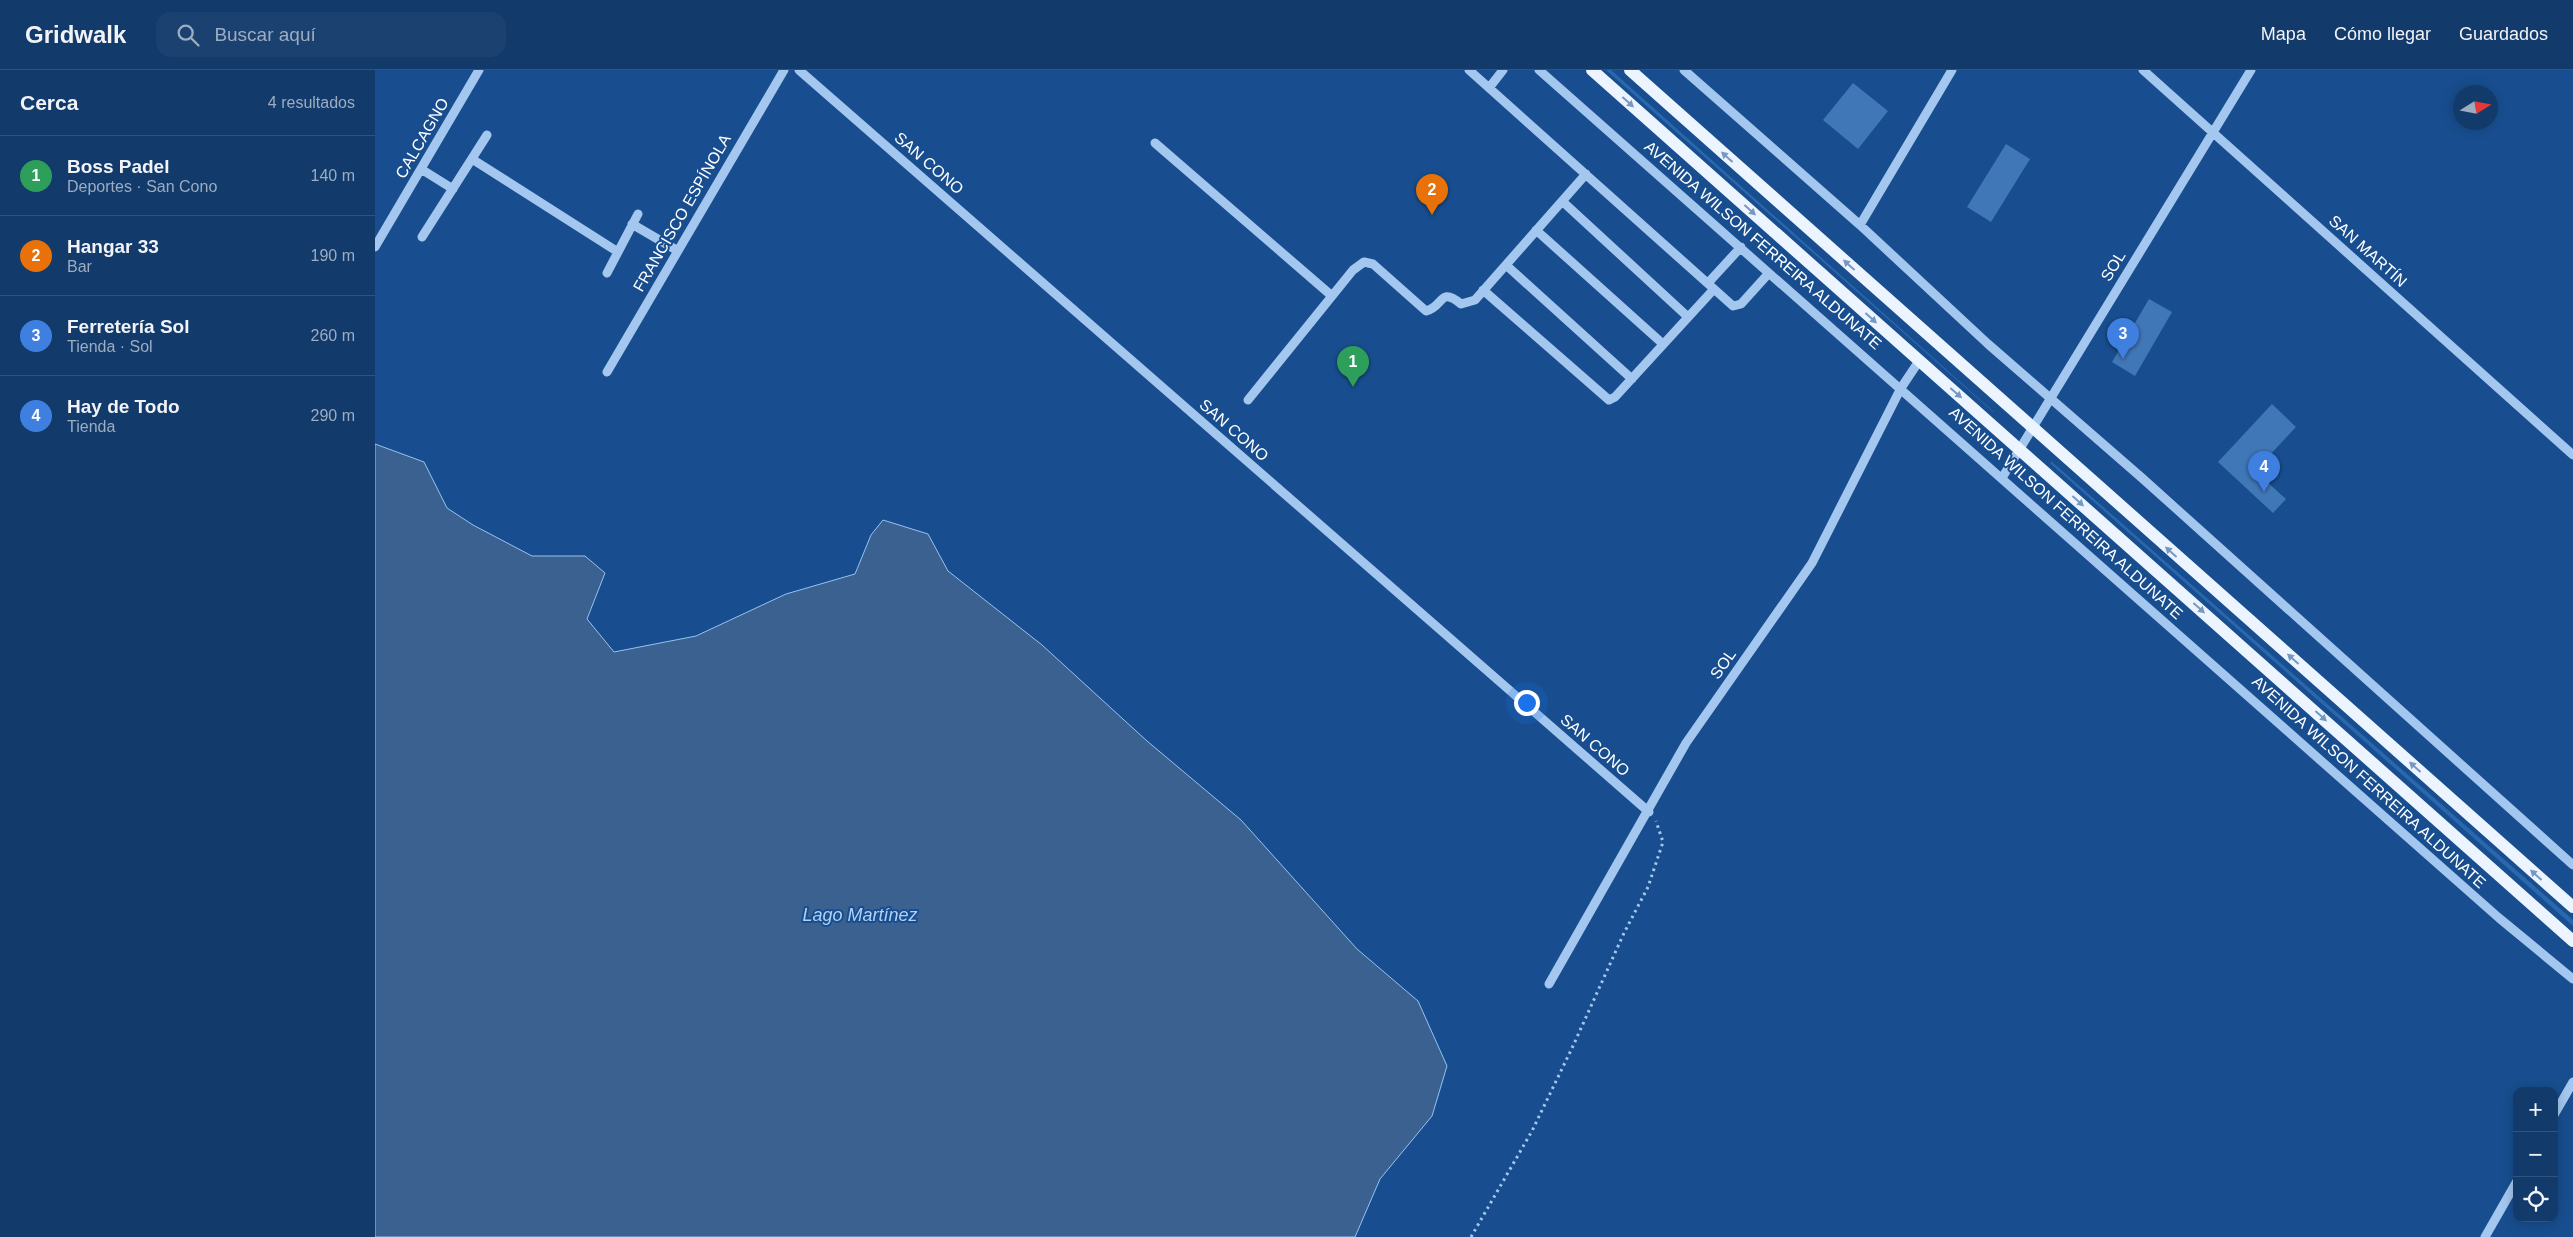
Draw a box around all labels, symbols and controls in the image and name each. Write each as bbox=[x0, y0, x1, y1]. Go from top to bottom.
search box bbox=[156, 12, 506, 57]
text: Gridwalk bbox=[25, 21, 126, 48]
icon: search bbox=[174, 21, 202, 49]
text: Buscar aquí bbox=[214, 24, 316, 45]
text: Mapa bbox=[2261, 24, 2306, 44]
text: Cómo llegar bbox=[2334, 24, 2431, 44]
text: Guardados bbox=[2459, 24, 2548, 44]
north arrow bbox=[2453, 85, 2498, 130]
text: Cerca bbox=[20, 91, 78, 114]
text: 4 resultados bbox=[268, 94, 355, 111]
street label: CALCAGNO bbox=[392, 95, 452, 181]
one-way arrow bbox=[1622, 97, 1635, 108]
street label: SAN CONO bbox=[891, 129, 967, 197]
street label: FRANCISCO ESPÍNOLA bbox=[629, 131, 734, 295]
street label: AVENIDA WILSON FERREIRA ALDUNATE bbox=[1641, 138, 1885, 352]
one-way arrow bbox=[1722, 151, 1734, 163]
text: Boss Padel bbox=[67, 156, 169, 177]
text: 1 bbox=[32, 167, 40, 184]
text: 140 m bbox=[311, 167, 355, 184]
pin: 2 bbox=[1416, 174, 1448, 215]
text: Deportes · San Cono bbox=[67, 178, 217, 195]
one-way arrow bbox=[1743, 204, 1755, 216]
street label: SAN MARTÍN bbox=[2326, 211, 2411, 290]
text: Hangar 33 bbox=[67, 236, 159, 257]
text: 2 bbox=[32, 247, 40, 264]
text: 190 m bbox=[311, 247, 355, 264]
street label: SOL bbox=[2097, 248, 2129, 284]
text: Bar bbox=[67, 258, 92, 275]
one-way arrow bbox=[1843, 259, 1855, 271]
one-way arrow bbox=[1865, 312, 1877, 324]
text: Ferretería Sol bbox=[67, 316, 190, 337]
pin: 3 bbox=[2107, 318, 2139, 359]
text: 3 bbox=[32, 327, 40, 344]
text: 260 m bbox=[311, 327, 355, 344]
text: Tienda · Sol bbox=[67, 338, 153, 355]
pin: 1 bbox=[1337, 346, 1369, 387]
one-way arrow bbox=[1949, 387, 1961, 399]
text: Hay de Todo bbox=[67, 396, 180, 417]
street label: SAN CONO bbox=[1196, 396, 1272, 464]
street label: AVENIDA WILSON FERREIRA ALDUNATE bbox=[1946, 404, 2186, 622]
text: 4 bbox=[32, 407, 40, 424]
text: 290 m bbox=[311, 407, 355, 424]
text: Tienda bbox=[67, 418, 115, 435]
pin: 4 bbox=[2248, 451, 2280, 492]
one-way arrow bbox=[2071, 495, 2084, 506]
one-way arrow bbox=[2166, 546, 2178, 558]
one-way arrow bbox=[2193, 603, 2206, 614]
street label: SOL bbox=[1707, 646, 1739, 682]
one-way arrow bbox=[2287, 654, 2300, 665]
street label: AVENIDA WILSON FERREIRA ALDUNATE bbox=[2249, 673, 2489, 891]
your location bbox=[1514, 690, 1540, 716]
one-way arrow bbox=[2314, 710, 2326, 722]
street label: SAN CONO bbox=[1557, 711, 1633, 779]
one-way arrow bbox=[2409, 761, 2421, 773]
one-way arrow bbox=[2531, 869, 2543, 881]
water label: Lago Martínez bbox=[802, 905, 918, 925]
map controls bbox=[2513, 1087, 2558, 1222]
button: + bbox=[2513, 1087, 2558, 1132]
button: − bbox=[2513, 1132, 2558, 1177]
button: locate bbox=[2513, 1177, 2558, 1222]

